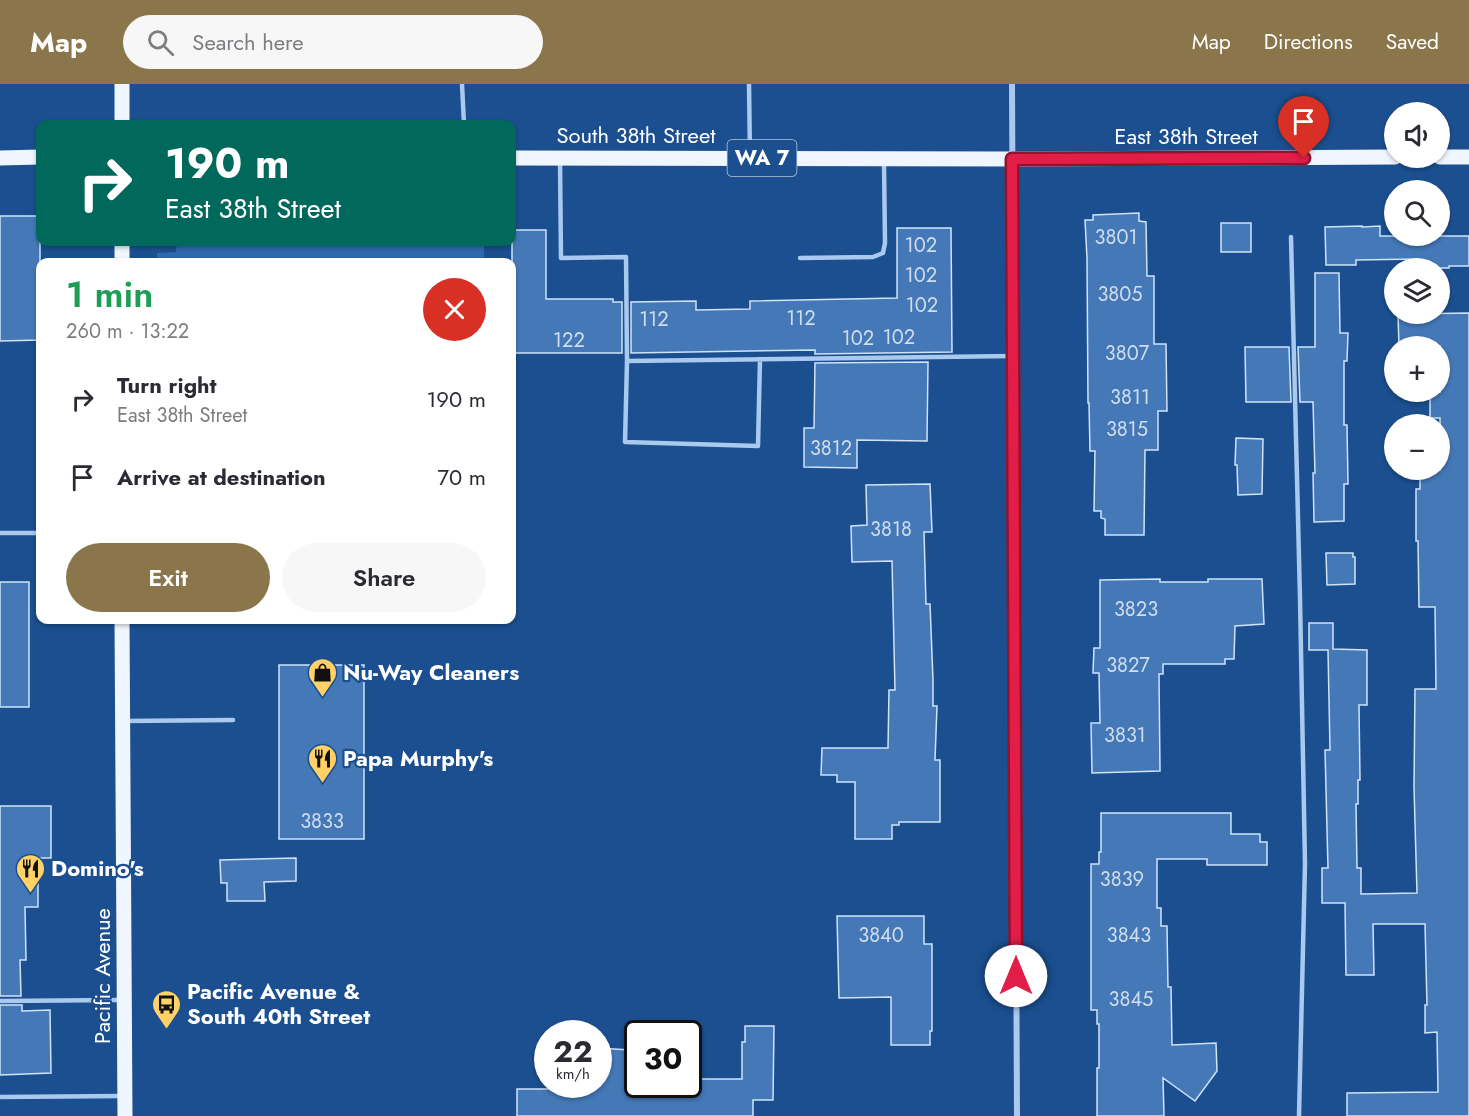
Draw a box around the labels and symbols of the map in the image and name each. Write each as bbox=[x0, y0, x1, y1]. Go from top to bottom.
pin bbox=[1278, 96, 1329, 158]
street label: South 38th Street bbox=[557, 119, 716, 151]
street label: East 38th Street bbox=[1114, 120, 1258, 152]
road number: WA 7 bbox=[728, 140, 796, 176]
house number: 3801 bbox=[1095, 223, 1137, 252]
house number: 102 bbox=[905, 231, 937, 260]
house number: 102 bbox=[905, 261, 937, 290]
house number: 3805 bbox=[1097, 280, 1143, 309]
house number: 102 bbox=[906, 291, 938, 320]
house number: 112 bbox=[786, 304, 816, 333]
house number: 112 bbox=[639, 305, 669, 334]
house number: 102 bbox=[883, 323, 915, 352]
house number: 102 bbox=[842, 324, 874, 353]
house number: 122 bbox=[553, 326, 585, 355]
house number: 3807 bbox=[1105, 339, 1150, 368]
house number: 3811 bbox=[1110, 383, 1150, 412]
house number: 3815 bbox=[1106, 415, 1148, 444]
house number: 3812 bbox=[810, 434, 852, 463]
house number: 3818 bbox=[870, 515, 912, 544]
house number: 3823 bbox=[1114, 595, 1158, 624]
house number: 3827 bbox=[1106, 651, 1150, 680]
shop icon: Nu-Way Cleaners bbox=[306, 656, 338, 698]
place label: Nu-Way Cleaners bbox=[343, 656, 519, 688]
house number: 3831 bbox=[1104, 721, 1146, 750]
restaurant icon: Papa Murphy's bbox=[306, 742, 338, 784]
place label: Papa Murphy's bbox=[343, 742, 493, 774]
house number: 3833 bbox=[300, 807, 344, 836]
restaurant icon: Domino's bbox=[14, 852, 46, 894]
place label: Domino's bbox=[51, 852, 144, 884]
house number: 3839 bbox=[1100, 865, 1144, 894]
street label: Pacific Avenue bbox=[86, 908, 118, 1044]
house number: 3840 bbox=[858, 921, 904, 950]
house number: 3843 bbox=[1107, 921, 1151, 950]
position arrow bbox=[984, 944, 1048, 1008]
place label: Pacific Avenue & South 40th Street bbox=[187, 975, 370, 1032]
house number: 3845 bbox=[1109, 985, 1153, 1014]
bus stop icon: Pacific Avenue & South 40th Street bbox=[150, 988, 182, 1030]
speed limit sign: 30 bbox=[624, 1020, 702, 1098]

